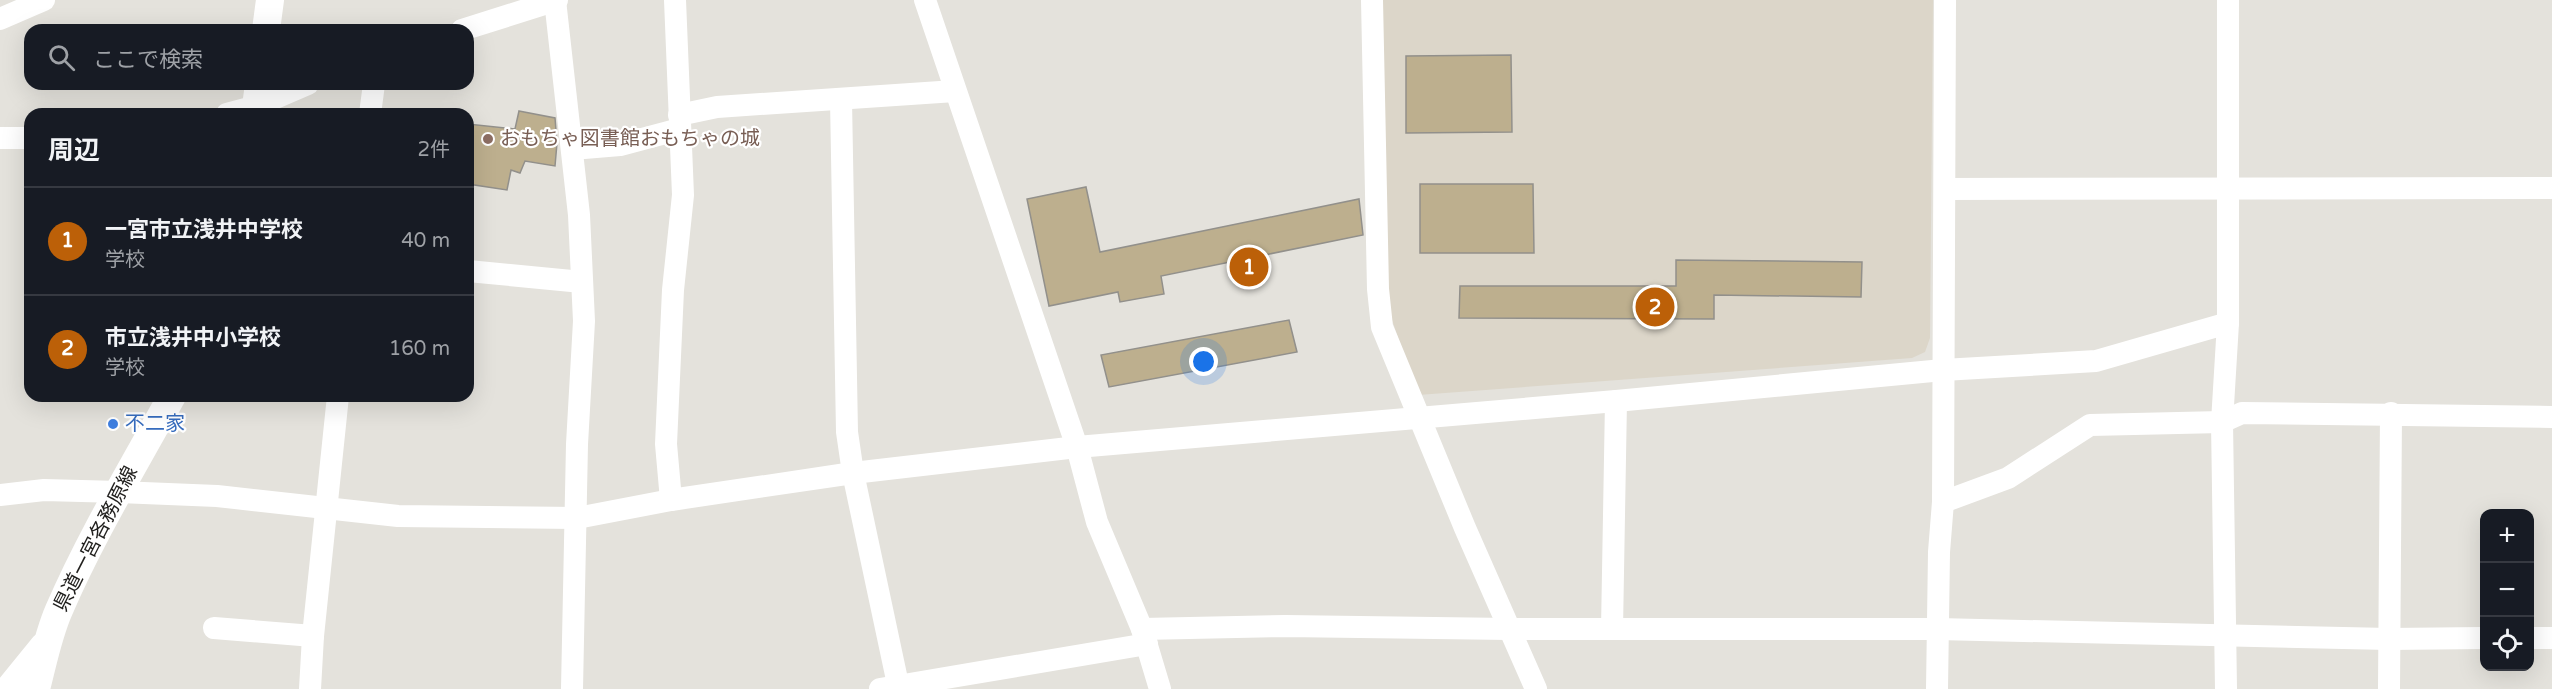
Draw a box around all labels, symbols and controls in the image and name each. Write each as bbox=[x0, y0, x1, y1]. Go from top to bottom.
search box bbox=[24, 24, 474, 90]
icon: search bbox=[45, 41, 78, 74]
text: ここで検索 bbox=[93, 47, 203, 73]
place label: おもちゃ図書館おもちゃの城 bbox=[500, 127, 760, 151]
marker: おもちゃ図書館おもちゃの城 bbox=[481, 132, 495, 146]
text: 周辺 bbox=[48, 135, 100, 166]
text: 2件 bbox=[417, 138, 450, 162]
text: 一宮市立浅井中学校 bbox=[105, 217, 303, 243]
text: 1 bbox=[61, 229, 74, 253]
text: 40 m bbox=[401, 229, 450, 253]
pin: 1 bbox=[1230, 244, 1268, 290]
text: 学校 bbox=[105, 248, 145, 272]
pin: 2 bbox=[1636, 284, 1674, 330]
text: 市立浅井中小学校 bbox=[105, 325, 281, 351]
text: 2 bbox=[61, 337, 74, 361]
text: 160 m bbox=[389, 337, 450, 361]
your location bbox=[1189, 347, 1218, 376]
text: 学校 bbox=[105, 356, 145, 380]
place label: 不二家 bbox=[125, 412, 185, 436]
marker: 不二家 bbox=[106, 417, 120, 431]
street label: 県道一宮各務原線 bbox=[49, 462, 143, 616]
map controls bbox=[2480, 509, 2534, 671]
button: + bbox=[2480, 509, 2534, 563]
button: − bbox=[2480, 563, 2534, 617]
button: locate bbox=[2480, 617, 2534, 671]

